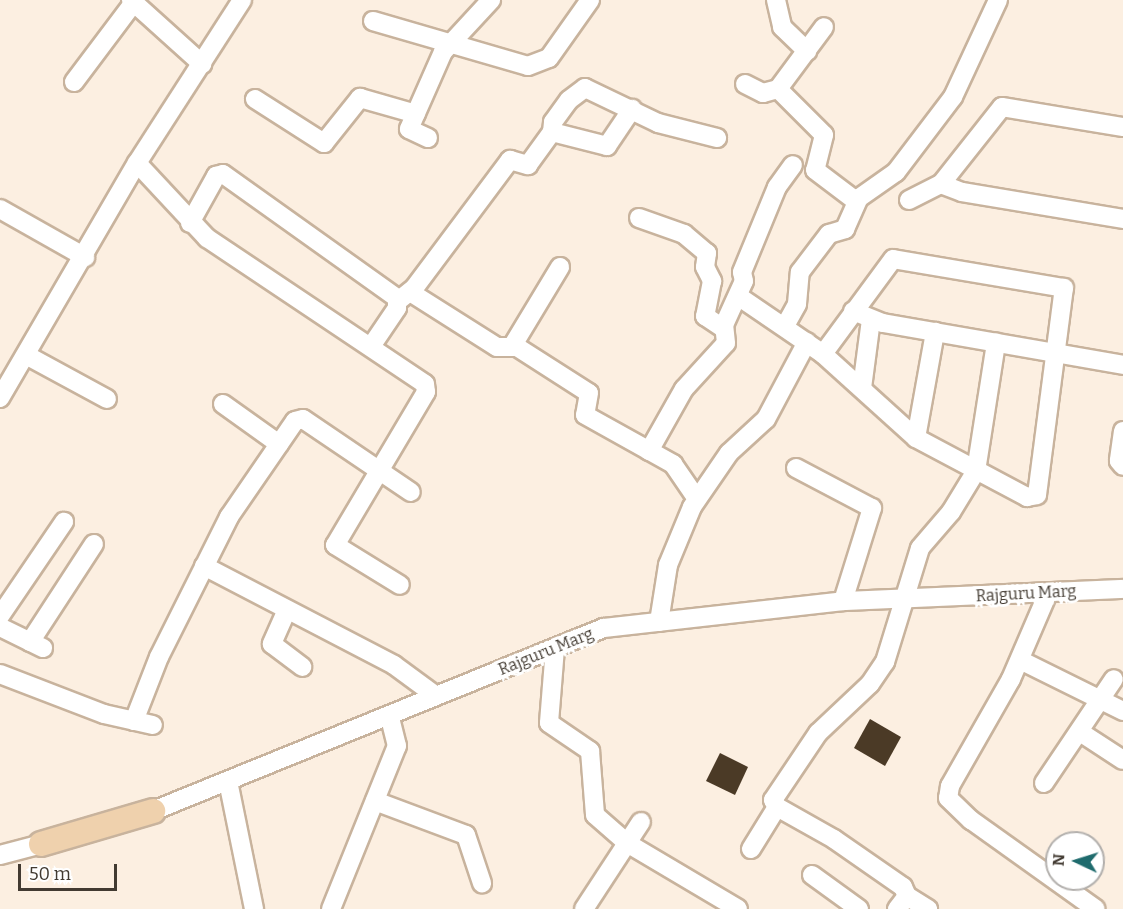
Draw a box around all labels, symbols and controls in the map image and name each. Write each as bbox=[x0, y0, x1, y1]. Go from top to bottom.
street label: Rajguru Marg bbox=[975, 582, 1077, 606]
street label: Rajguru Marg bbox=[496, 624, 596, 680]
north arrow bbox=[1045, 831, 1105, 891]
scale bar bbox=[21, 852, 120, 890]
text: N bbox=[1049, 853, 1068, 867]
text: 50 m bbox=[29, 863, 71, 885]

